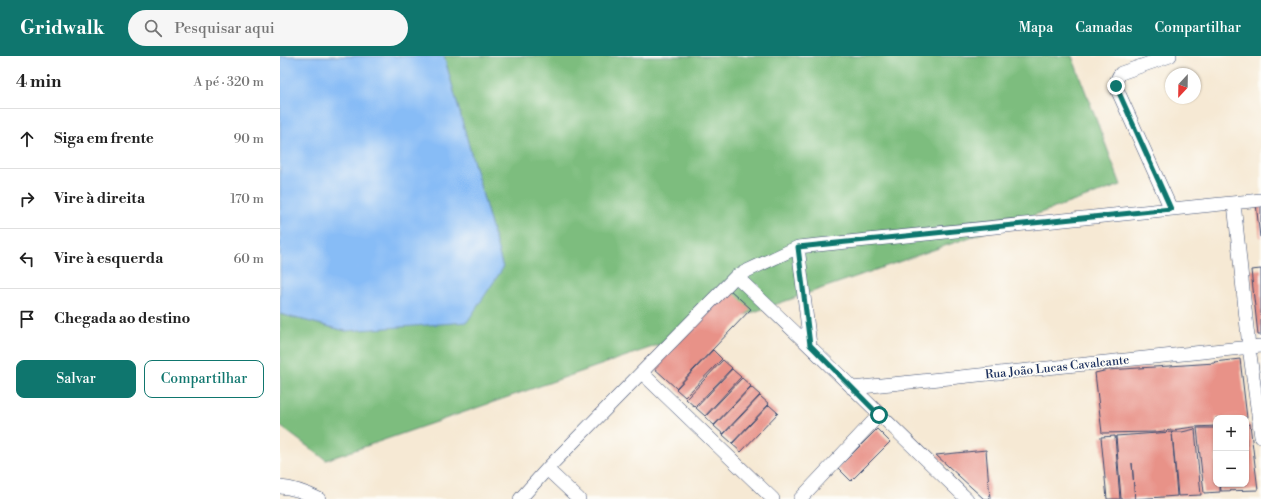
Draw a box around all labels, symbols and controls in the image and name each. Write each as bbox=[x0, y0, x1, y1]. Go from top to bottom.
search box bbox=[128, 10, 408, 46]
text: Gridwalk bbox=[20, 16, 104, 40]
icon: search bbox=[142, 17, 164, 39]
text: Pesquisar aqui bbox=[174, 19, 275, 38]
text: Mapa bbox=[1019, 19, 1053, 37]
text: Camadas bbox=[1075, 19, 1132, 37]
text: Compartilhar bbox=[1154, 19, 1241, 37]
north arrow bbox=[1165, 68, 1201, 104]
text: 4 min bbox=[16, 71, 61, 93]
text: A pé · 320 m bbox=[194, 74, 264, 90]
route end bbox=[1107, 77, 1125, 95]
icon: ahead bbox=[16, 128, 38, 150]
text: Siga em frente bbox=[54, 129, 154, 148]
text: 90 m bbox=[233, 131, 264, 147]
icon: right bbox=[16, 188, 38, 210]
text: Vire à direita bbox=[54, 189, 145, 208]
text: 170 m bbox=[230, 191, 264, 207]
icon: left bbox=[16, 248, 38, 270]
text: Vire à esquerda bbox=[54, 249, 163, 268]
text: 60 m bbox=[233, 251, 264, 267]
icon: arrive bbox=[16, 308, 38, 330]
text: Chegada ao destino bbox=[54, 309, 190, 328]
street label: Rua João Lucas Cavalcante bbox=[984, 352, 1130, 383]
button: Salvar bbox=[16, 360, 136, 398]
button: Compartilhar bbox=[144, 360, 264, 398]
route start bbox=[870, 406, 888, 424]
map controls bbox=[1213, 415, 1249, 487]
button: + bbox=[1213, 415, 1249, 451]
button: − bbox=[1213, 451, 1249, 487]

